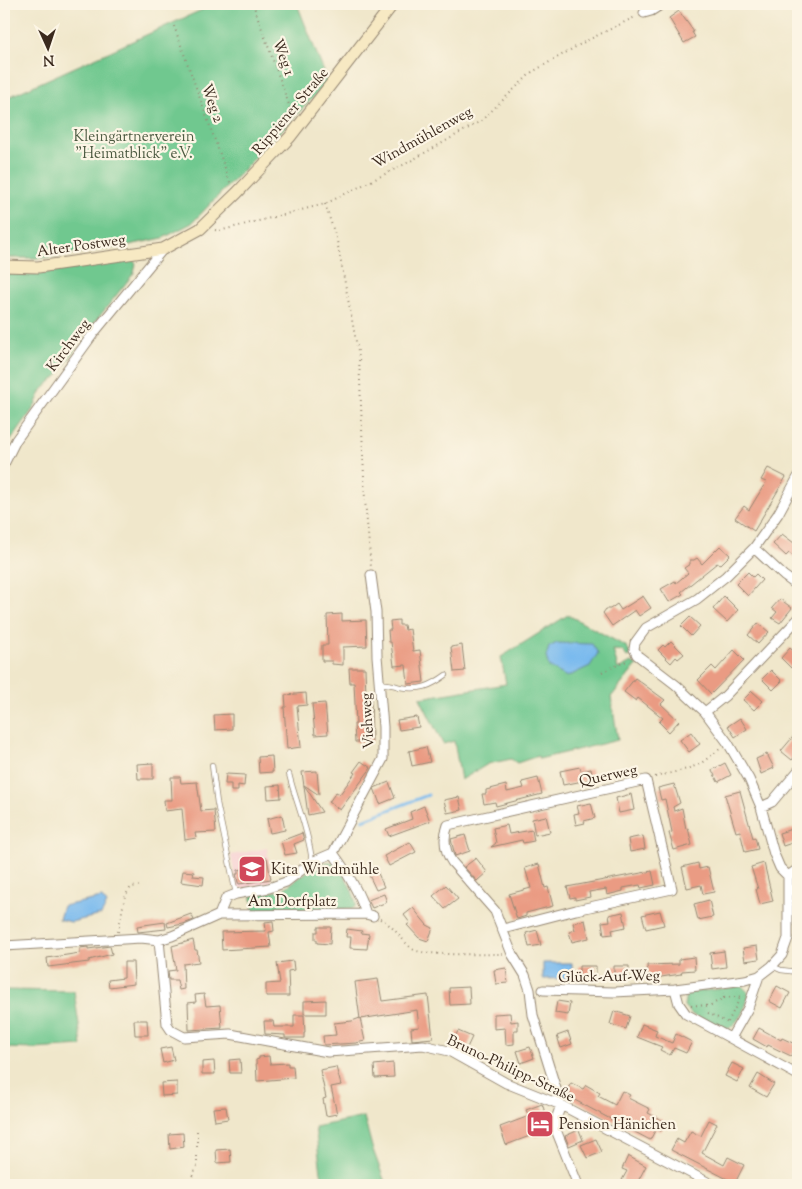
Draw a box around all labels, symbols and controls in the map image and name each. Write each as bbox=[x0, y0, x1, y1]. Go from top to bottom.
north arrow bbox=[22, 22, 72, 72]
street label: Weg 1 bbox=[266, 36, 299, 79]
text: N bbox=[42, 49, 55, 69]
street label: Rippiener Straße bbox=[248, 64, 334, 160]
street label: Weg 2 bbox=[195, 81, 228, 126]
street label: Windmühlenweg bbox=[369, 102, 477, 175]
park label: Kleingärtnerverein "Heimatblick" e.V. bbox=[73, 127, 195, 165]
street label: Alter Postweg bbox=[36, 230, 127, 263]
street label: Kirchweg bbox=[42, 315, 96, 377]
street label: Viehweg bbox=[357, 692, 380, 749]
street label: Querweg bbox=[577, 760, 639, 793]
school or university icon: Kita Windmühle bbox=[237, 854, 267, 884]
place label: Kita Windmühle bbox=[271, 860, 379, 881]
street label: Am Dorfplatz bbox=[248, 892, 337, 913]
street label: Glück-Auf-Weg bbox=[558, 966, 660, 989]
street label: Bruno-Philipp-Straße bbox=[443, 1031, 578, 1108]
hotel icon: Pension Hänichen bbox=[525, 1109, 555, 1139]
place label: Pension Hänichen bbox=[559, 1115, 676, 1136]

